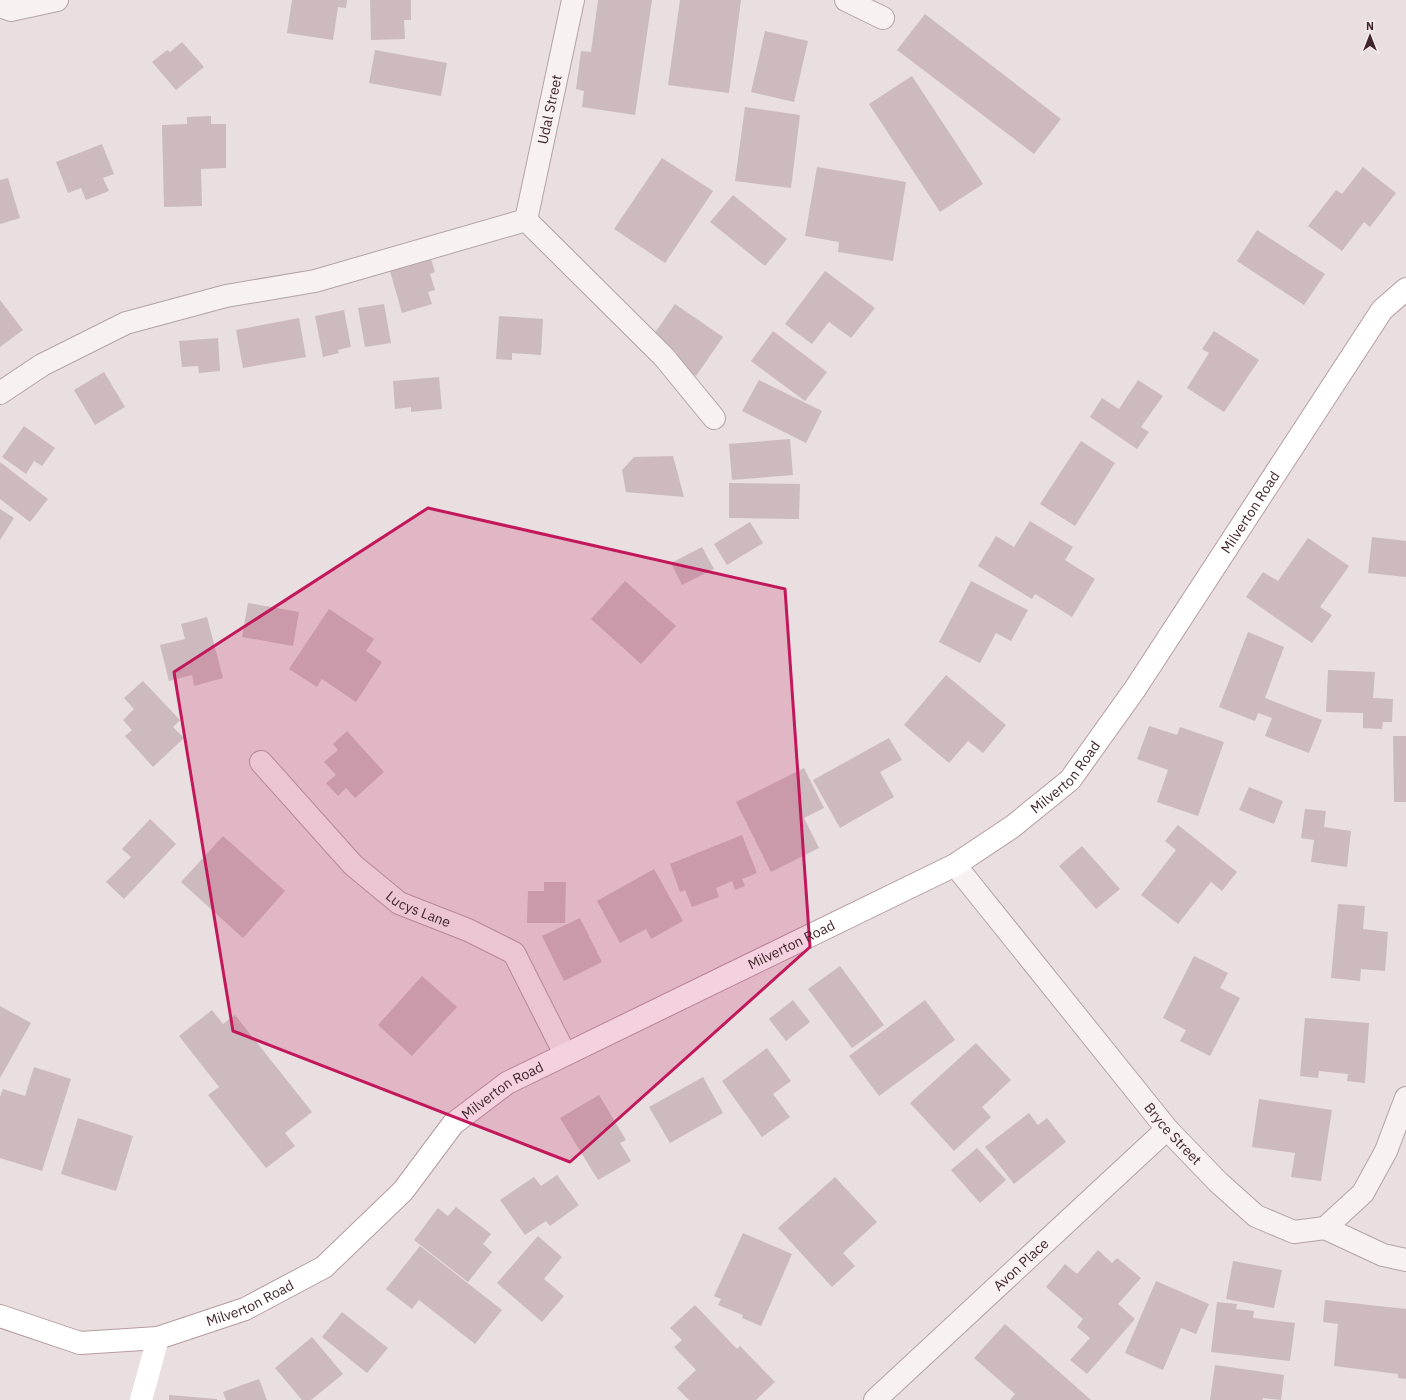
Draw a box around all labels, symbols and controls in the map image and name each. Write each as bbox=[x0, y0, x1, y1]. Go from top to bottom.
north arrow bbox=[1350, 16, 1390, 56]
text: N bbox=[1366, 19, 1374, 33]
street label: Udal Street bbox=[533, 73, 566, 146]
street label: Milverton Road bbox=[1217, 468, 1284, 557]
street label: Milverton Road bbox=[1027, 737, 1104, 817]
street label: Lucys Lane bbox=[382, 887, 454, 931]
street label: Milverton Road bbox=[745, 916, 838, 973]
street label: Milverton Road bbox=[458, 1058, 546, 1123]
street label: Bryce Street bbox=[1140, 1099, 1206, 1169]
street label: Avon Place bbox=[989, 1234, 1053, 1295]
street label: Milverton Road bbox=[204, 1276, 297, 1330]

